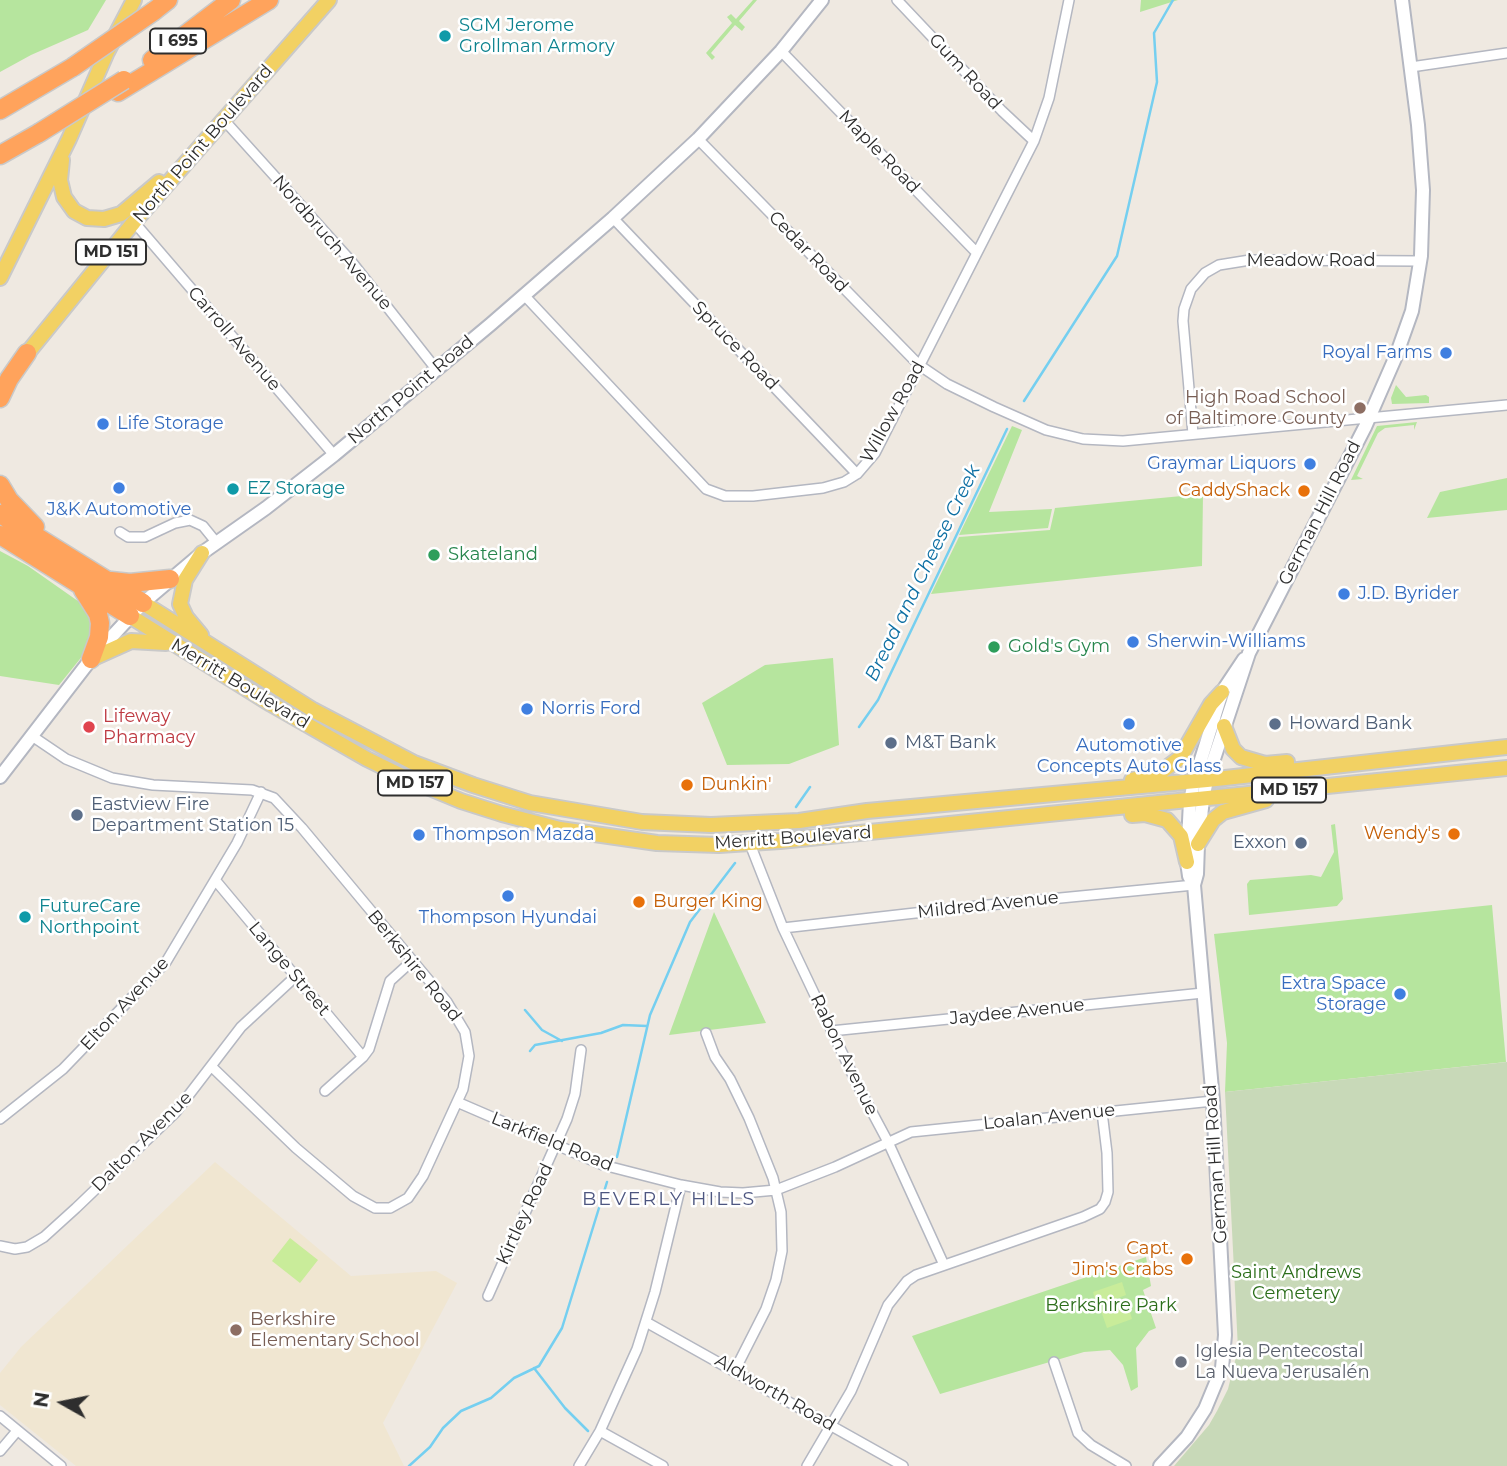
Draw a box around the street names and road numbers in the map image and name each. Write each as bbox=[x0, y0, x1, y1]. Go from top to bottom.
road number: I 695 bbox=[150, 28, 206, 54]
street label: Gum Road bbox=[924, 29, 1006, 115]
street label: North Point Boulevard bbox=[128, 61, 278, 227]
street label: Maple Road bbox=[834, 106, 924, 198]
street label: Nordbruch Avenue bbox=[268, 171, 396, 315]
street label: Cedar Road bbox=[764, 207, 852, 297]
road number: MD 151 bbox=[76, 240, 146, 264]
street label: Meadow Road bbox=[1246, 250, 1376, 272]
street label: Carroll Avenue bbox=[183, 283, 285, 395]
street label: Spruce Road bbox=[687, 297, 783, 395]
street label: North Point Road bbox=[344, 331, 478, 449]
street label: Willow Road bbox=[856, 357, 930, 467]
street label: German Hill Road bbox=[1274, 437, 1366, 589]
street label: Merritt Boulevard bbox=[167, 634, 313, 734]
road number: MD 157 bbox=[378, 770, 452, 796]
road number: MD 157 bbox=[1252, 778, 1326, 803]
street label: Merritt Boulevard bbox=[714, 822, 872, 854]
street label: Mildred Avenue bbox=[916, 887, 1060, 923]
street label: Berkshire Road bbox=[362, 906, 466, 1026]
street label: Lange Street bbox=[244, 918, 334, 1020]
street label: Elton Avenue bbox=[76, 953, 174, 1055]
street label: Rabon Avenue bbox=[805, 991, 883, 1119]
street label: Jaydee Avenue bbox=[949, 994, 1085, 1030]
street label: German Hill Road bbox=[1200, 1084, 1232, 1244]
street label: Dalton Avenue bbox=[87, 1087, 197, 1197]
street label: Loalan Avenue bbox=[982, 1099, 1116, 1135]
street label: Larkfield Road bbox=[488, 1108, 616, 1176]
street label: Kirtley Road bbox=[492, 1160, 558, 1268]
street label: Aldworth Road bbox=[711, 1350, 839, 1436]

